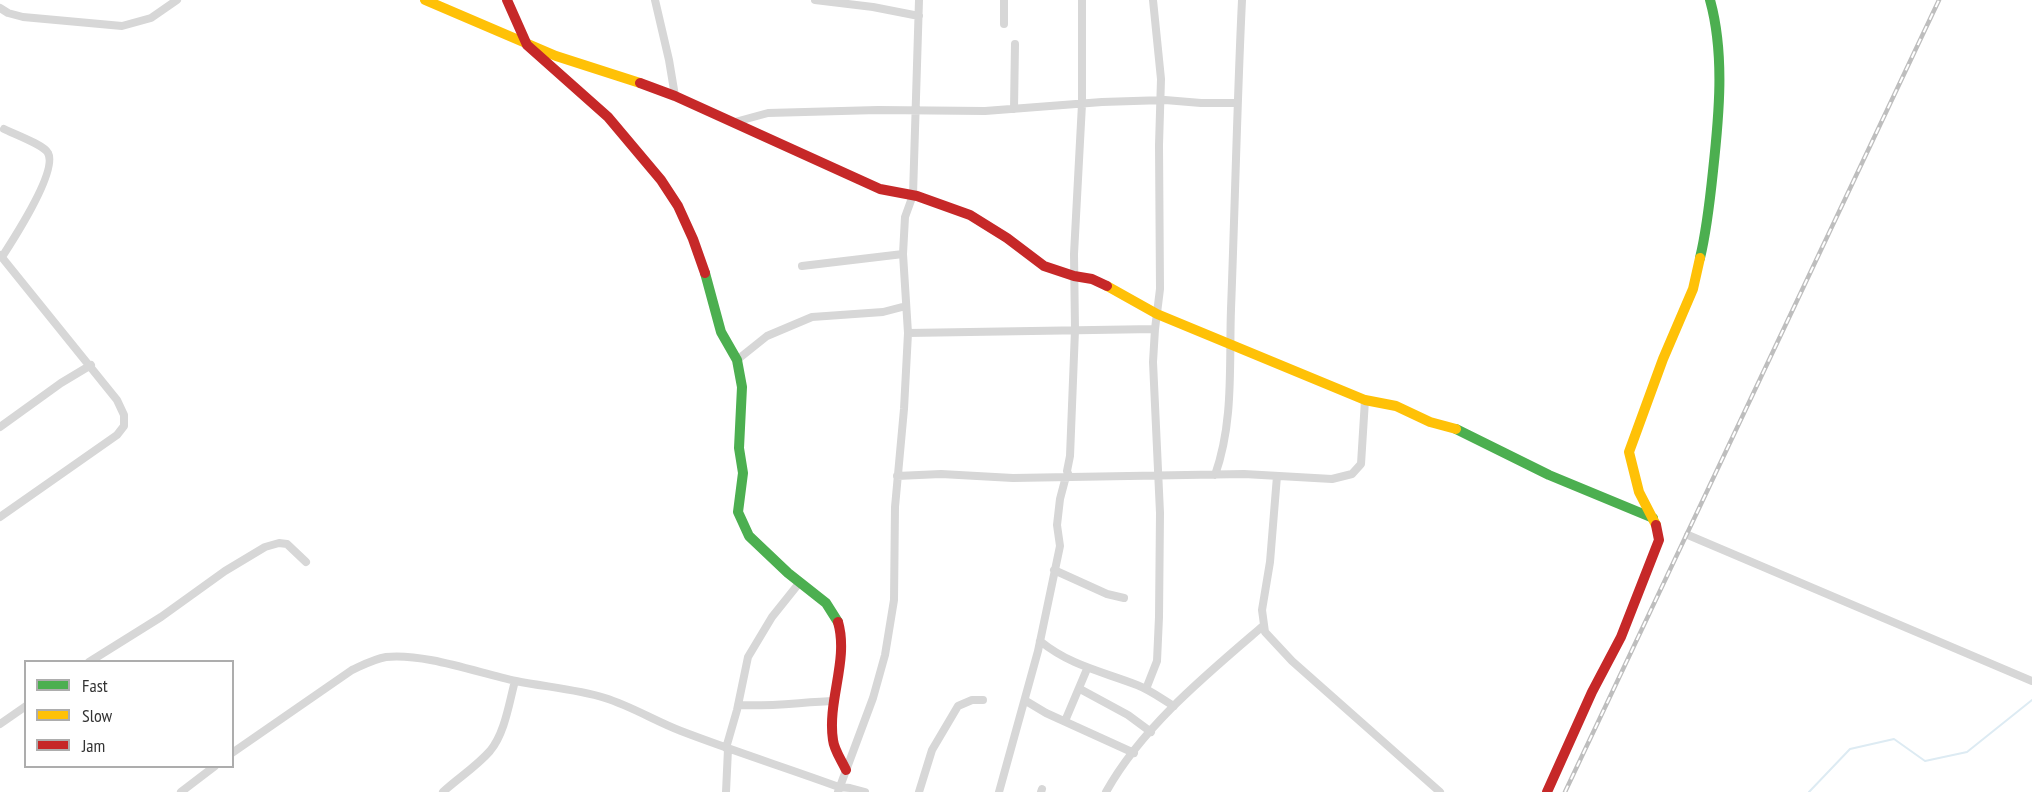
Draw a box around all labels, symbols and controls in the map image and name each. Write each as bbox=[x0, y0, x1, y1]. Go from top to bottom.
legend bbox=[24, 660, 234, 768]
text: Fast bbox=[82, 674, 108, 697]
text: Slow bbox=[82, 704, 112, 727]
text: Jam bbox=[82, 734, 105, 757]

